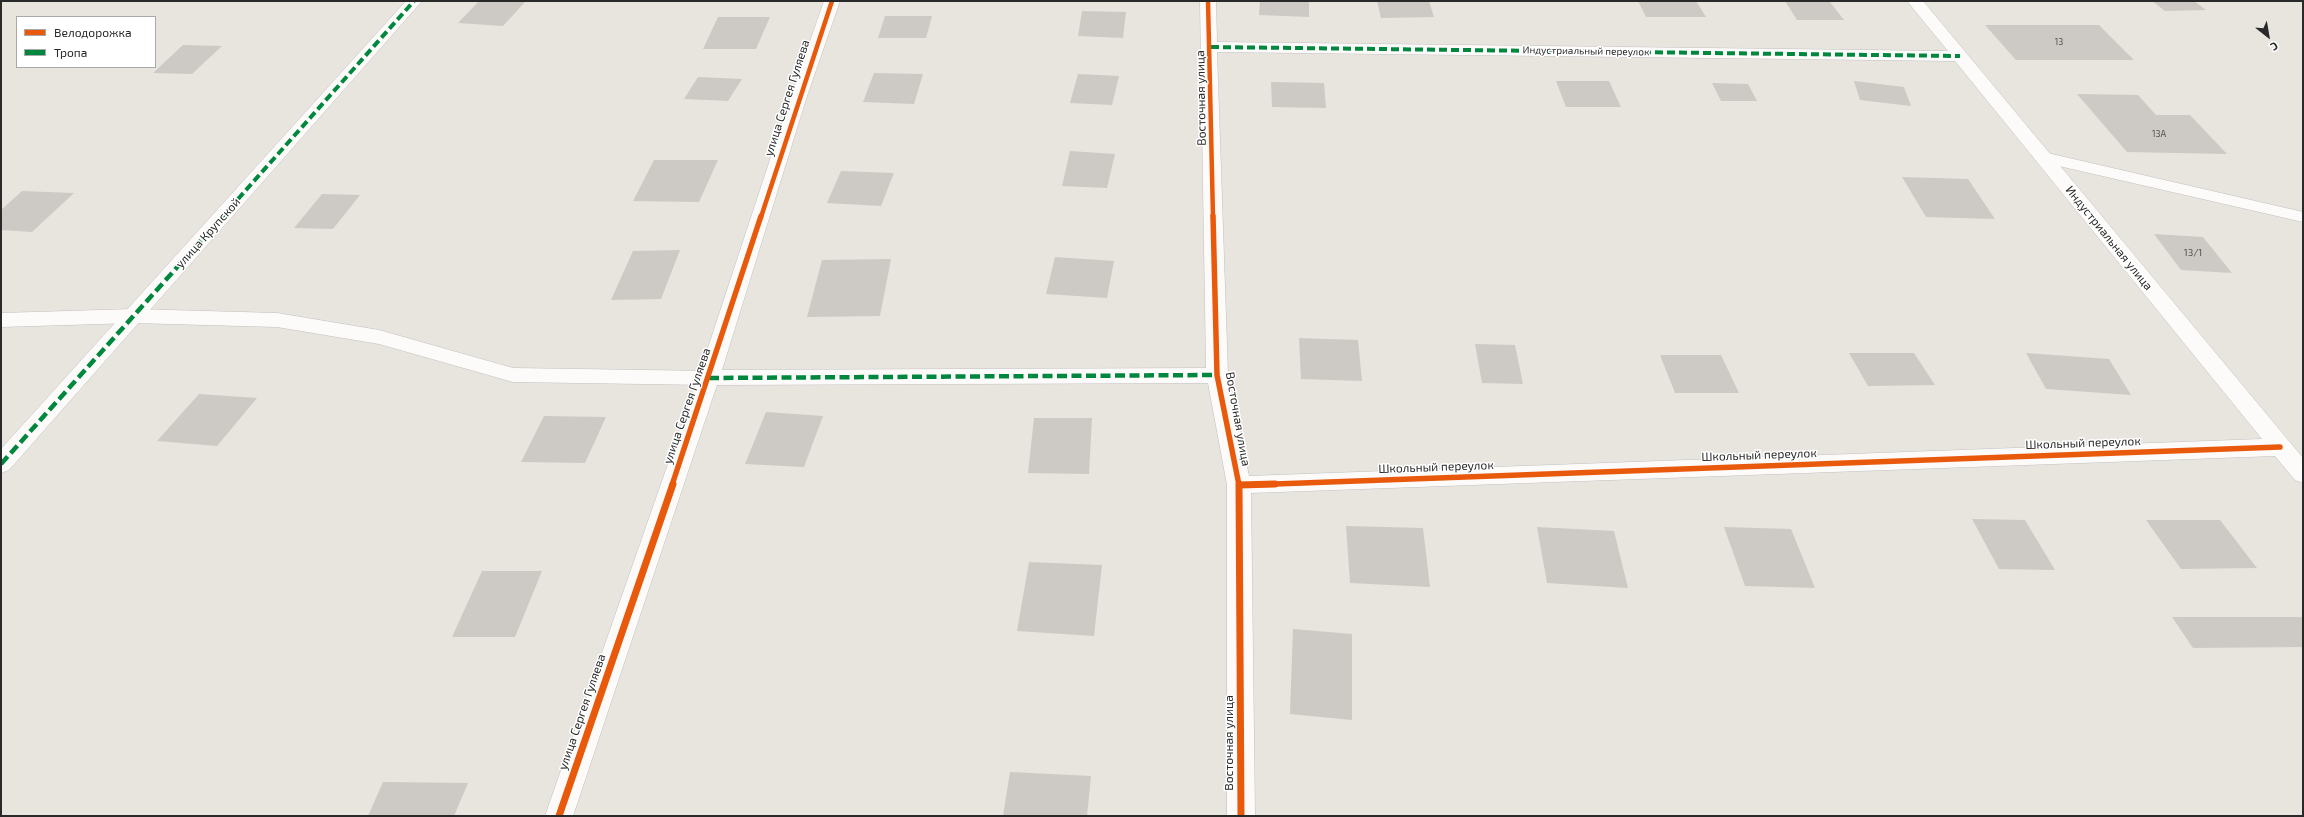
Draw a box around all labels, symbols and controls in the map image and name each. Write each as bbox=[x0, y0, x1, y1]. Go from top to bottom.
legend bbox=[16, 16, 156, 68]
north arrow bbox=[2248, 16, 2288, 56]
text: Велодорожка bbox=[54, 25, 132, 39]
house number: 13 bbox=[2055, 37, 2063, 47]
street label: улица Сергея Гуляева bbox=[761, 38, 813, 158]
text: С bbox=[2268, 39, 2281, 54]
street label: Индустриальный переулок bbox=[1523, 44, 1649, 58]
text: Тропа bbox=[54, 45, 87, 59]
street label: Восточная улица bbox=[1193, 50, 1209, 146]
house number: 13А bbox=[2152, 129, 2166, 139]
street label: Индустриальная улица bbox=[2062, 183, 2156, 293]
street label: улица Крупской bbox=[173, 195, 243, 271]
house number: 13/1 bbox=[2184, 247, 2202, 259]
street label: улица Сергея Гуляева bbox=[660, 346, 714, 466]
street label: Восточная улица bbox=[1223, 371, 1253, 467]
street label: Школьный переулок bbox=[2025, 434, 2141, 452]
street label: Школьный переулок bbox=[1701, 446, 1817, 464]
street label: Школьный переулок bbox=[1378, 458, 1494, 476]
street label: улица Сергея Гуляева bbox=[555, 652, 609, 772]
street label: Восточная улица bbox=[1222, 695, 1236, 791]

